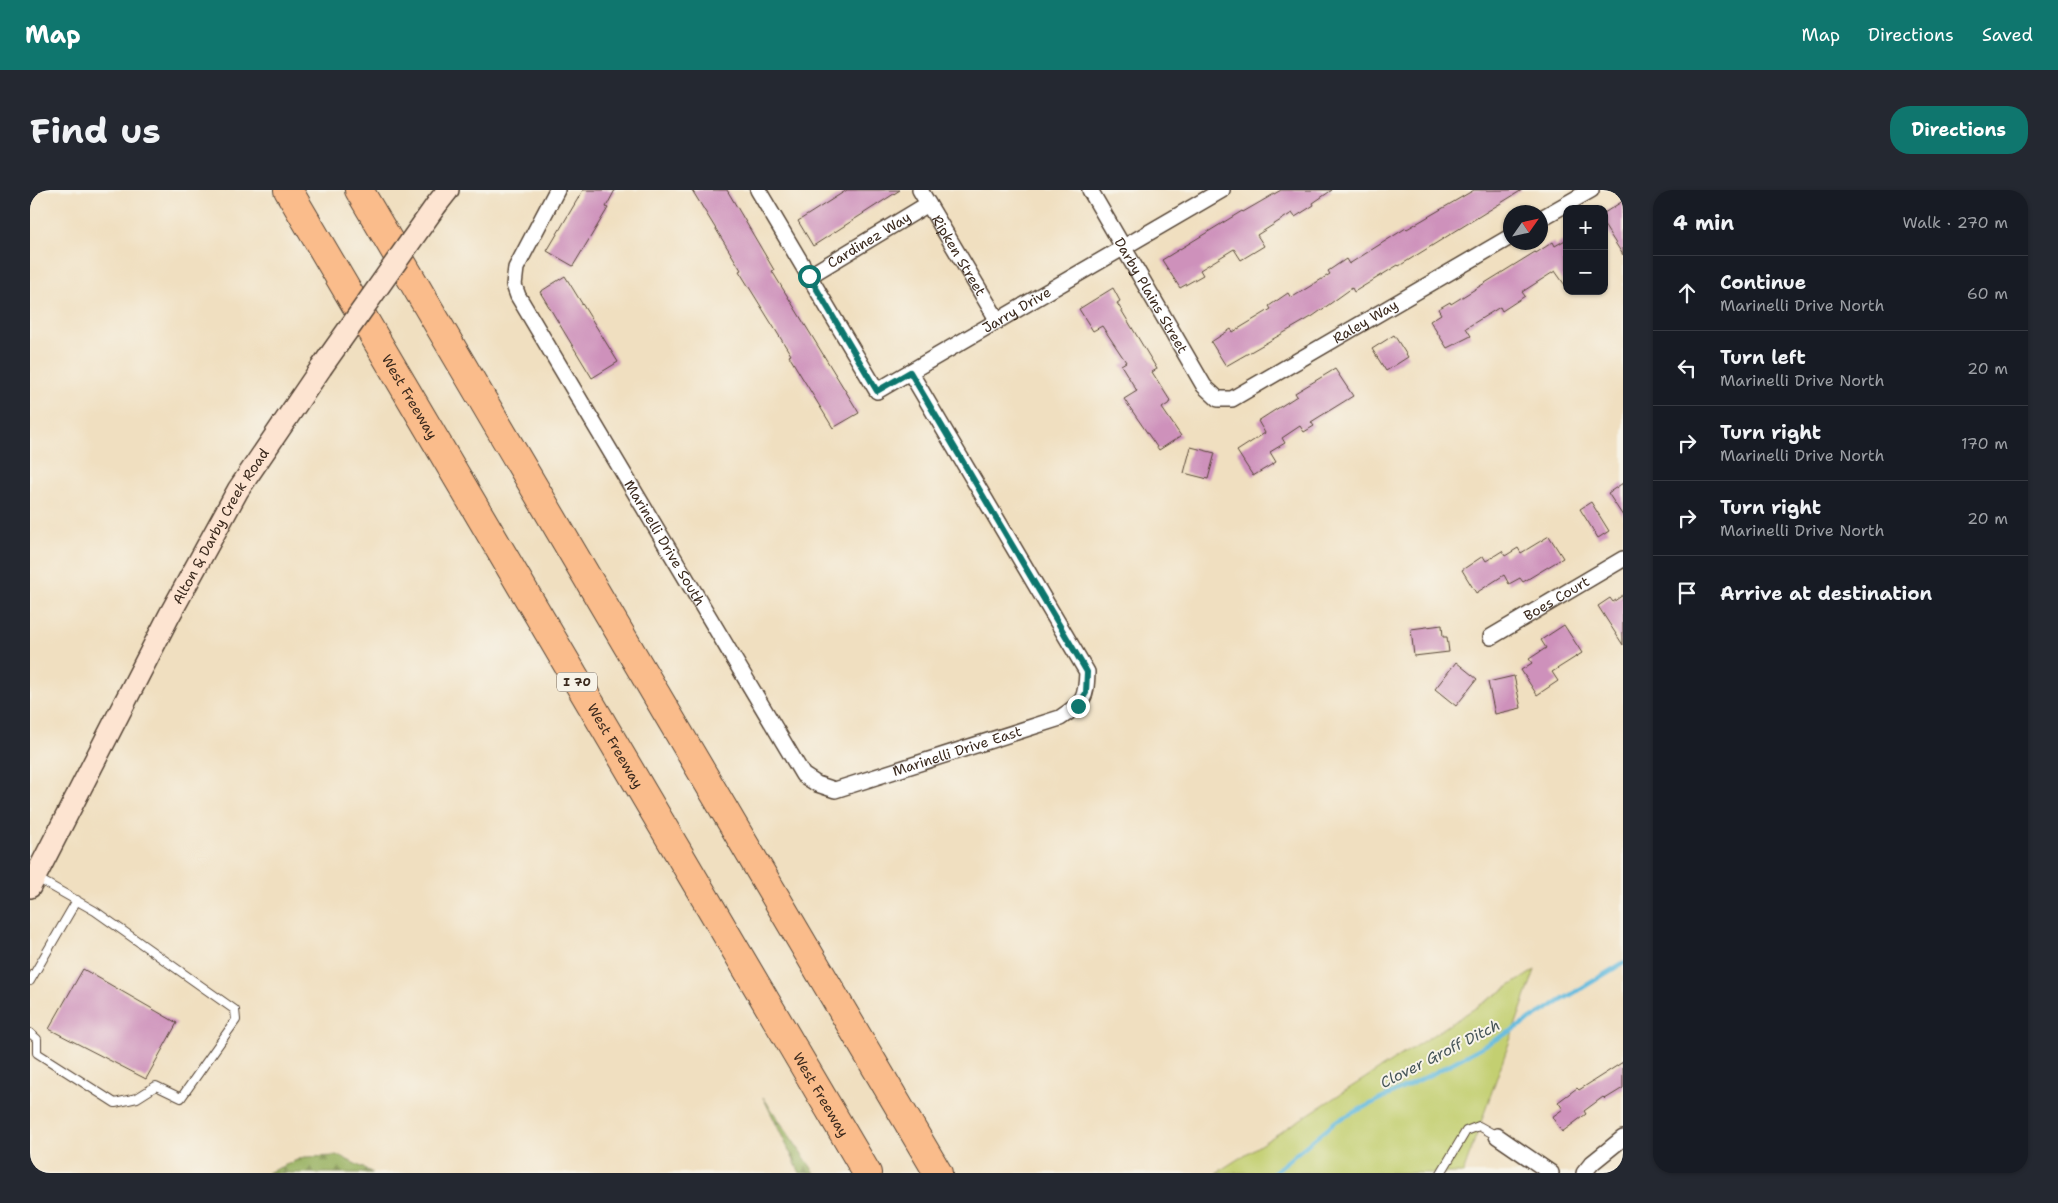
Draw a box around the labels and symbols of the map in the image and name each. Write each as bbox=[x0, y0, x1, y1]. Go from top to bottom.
north arrow bbox=[1503, 205, 1548, 250]
street label: Cardinez Way bbox=[824, 208, 914, 272]
street label: Ripken Street bbox=[928, 211, 990, 299]
street label: Darby Plains Street bbox=[1111, 234, 1192, 357]
route start bbox=[798, 265, 821, 288]
street label: Jarry Drive bbox=[979, 283, 1054, 337]
street label: Raley Way bbox=[1329, 295, 1401, 347]
street label: West Freeway bbox=[378, 351, 442, 442]
street label: Alton & Darby Creek Road bbox=[168, 445, 273, 607]
street label: Marinelli Drive South bbox=[620, 477, 709, 609]
street label: Boes Court bbox=[1520, 572, 1593, 625]
road number: I 70 bbox=[557, 672, 597, 692]
route end bbox=[1067, 695, 1090, 718]
street label: West Freeway bbox=[583, 700, 647, 791]
street label: Marinelli Drive East bbox=[890, 722, 1024, 780]
water label: Clover Groff Ditch bbox=[1377, 1015, 1503, 1093]
street label: West Freeway bbox=[789, 1049, 853, 1140]

